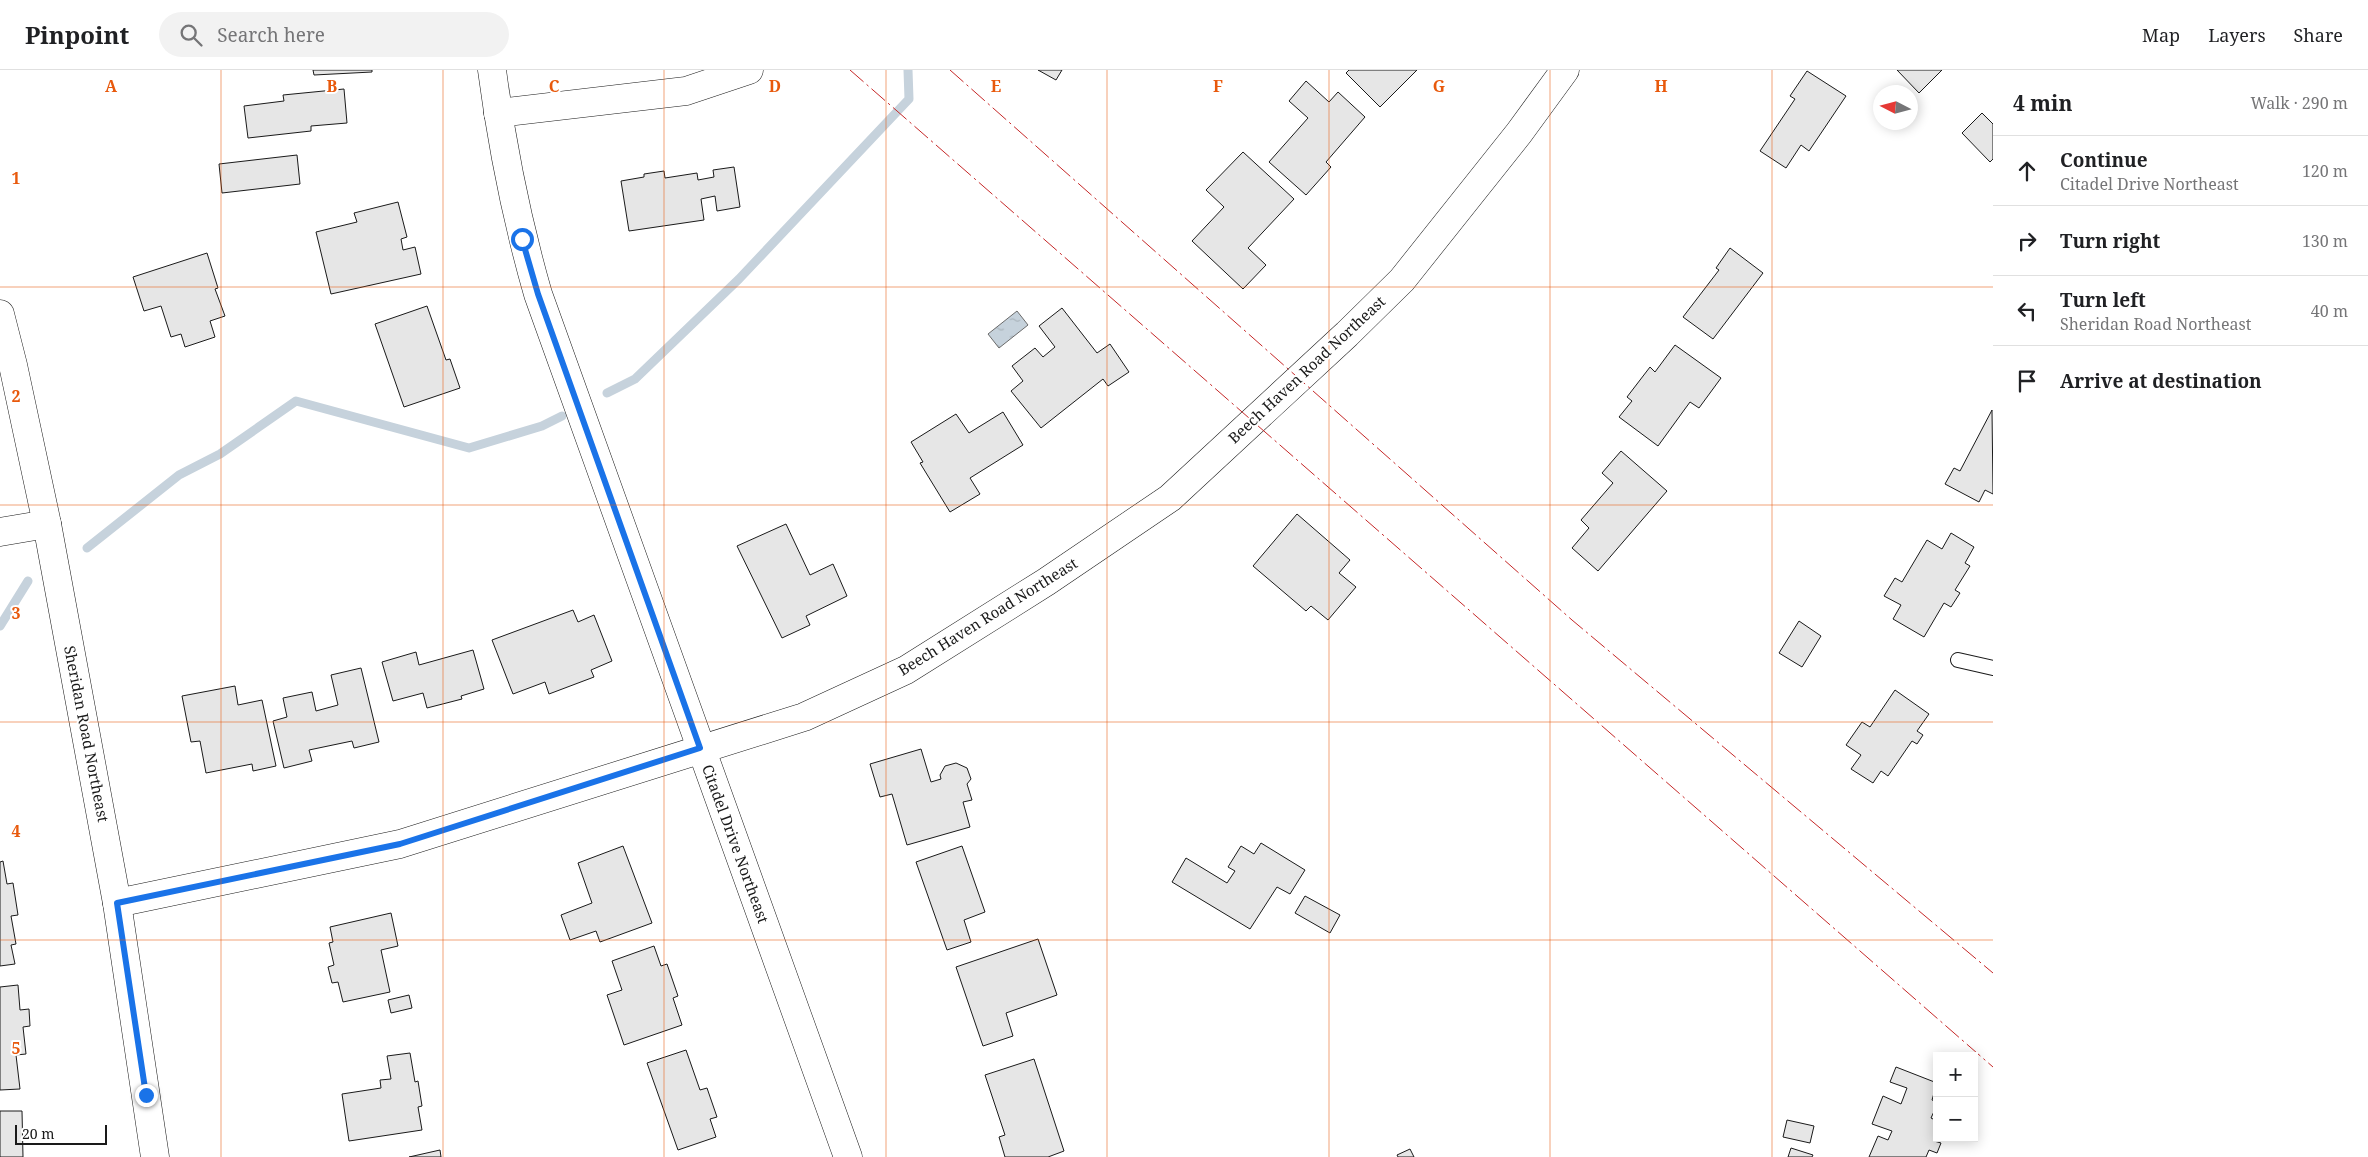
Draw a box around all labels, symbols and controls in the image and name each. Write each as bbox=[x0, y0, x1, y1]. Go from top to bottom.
search box bbox=[159, 12, 509, 57]
text: Pinpoint bbox=[25, 18, 129, 51]
icon: search bbox=[177, 21, 205, 49]
text: Search here bbox=[217, 22, 325, 48]
text: Map bbox=[2142, 23, 2180, 47]
text: Layers bbox=[2208, 23, 2266, 47]
text: Share bbox=[2294, 23, 2343, 47]
text: A bbox=[105, 75, 118, 97]
text: B bbox=[327, 75, 338, 97]
text: C bbox=[549, 75, 560, 97]
text: D bbox=[769, 75, 781, 97]
text: E bbox=[991, 75, 1001, 97]
text: F bbox=[1213, 75, 1223, 97]
text: G bbox=[1433, 75, 1445, 97]
text: H bbox=[1654, 75, 1668, 97]
north arrow bbox=[1873, 85, 1918, 130]
text: 4 min bbox=[2013, 89, 2072, 117]
text: Walk · 290 m bbox=[2251, 92, 2348, 114]
text: Continue bbox=[2060, 147, 2148, 173]
icon: ahead bbox=[2013, 157, 2041, 185]
text: 120 m bbox=[2302, 160, 2348, 182]
text: 1 bbox=[11, 167, 21, 189]
text: Citadel Drive Northeast bbox=[2060, 173, 2239, 195]
icon: right bbox=[2013, 227, 2041, 255]
route start bbox=[511, 228, 534, 251]
text: Turn right bbox=[2060, 228, 2160, 254]
text: 130 m bbox=[2302, 230, 2348, 252]
text: Turn left bbox=[2060, 287, 2146, 313]
street label: Beech Haven Road Northeast bbox=[1224, 291, 1389, 447]
icon: left bbox=[2013, 297, 2041, 325]
text: 40 m bbox=[2311, 300, 2348, 322]
text: Sheridan Road Northeast bbox=[2060, 313, 2251, 335]
icon: arrive bbox=[2013, 367, 2041, 395]
text: Arrive at destination bbox=[2060, 368, 2262, 394]
text: 2 bbox=[11, 385, 21, 407]
street label: Beech Haven Road Northeast bbox=[894, 553, 1081, 680]
text: 3 bbox=[11, 602, 21, 624]
street label: Sheridan Road Northeast bbox=[60, 644, 114, 824]
street label: Citadel Drive Northeast bbox=[698, 762, 774, 926]
text: 4 bbox=[11, 820, 21, 842]
text: 5 bbox=[11, 1037, 21, 1059]
map controls bbox=[1933, 1052, 1978, 1142]
button: + bbox=[1933, 1052, 1978, 1097]
route end bbox=[135, 1084, 158, 1107]
button: − bbox=[1933, 1097, 1978, 1142]
scale bar bbox=[15, 1122, 108, 1145]
text: 20 m bbox=[22, 1124, 55, 1143]

